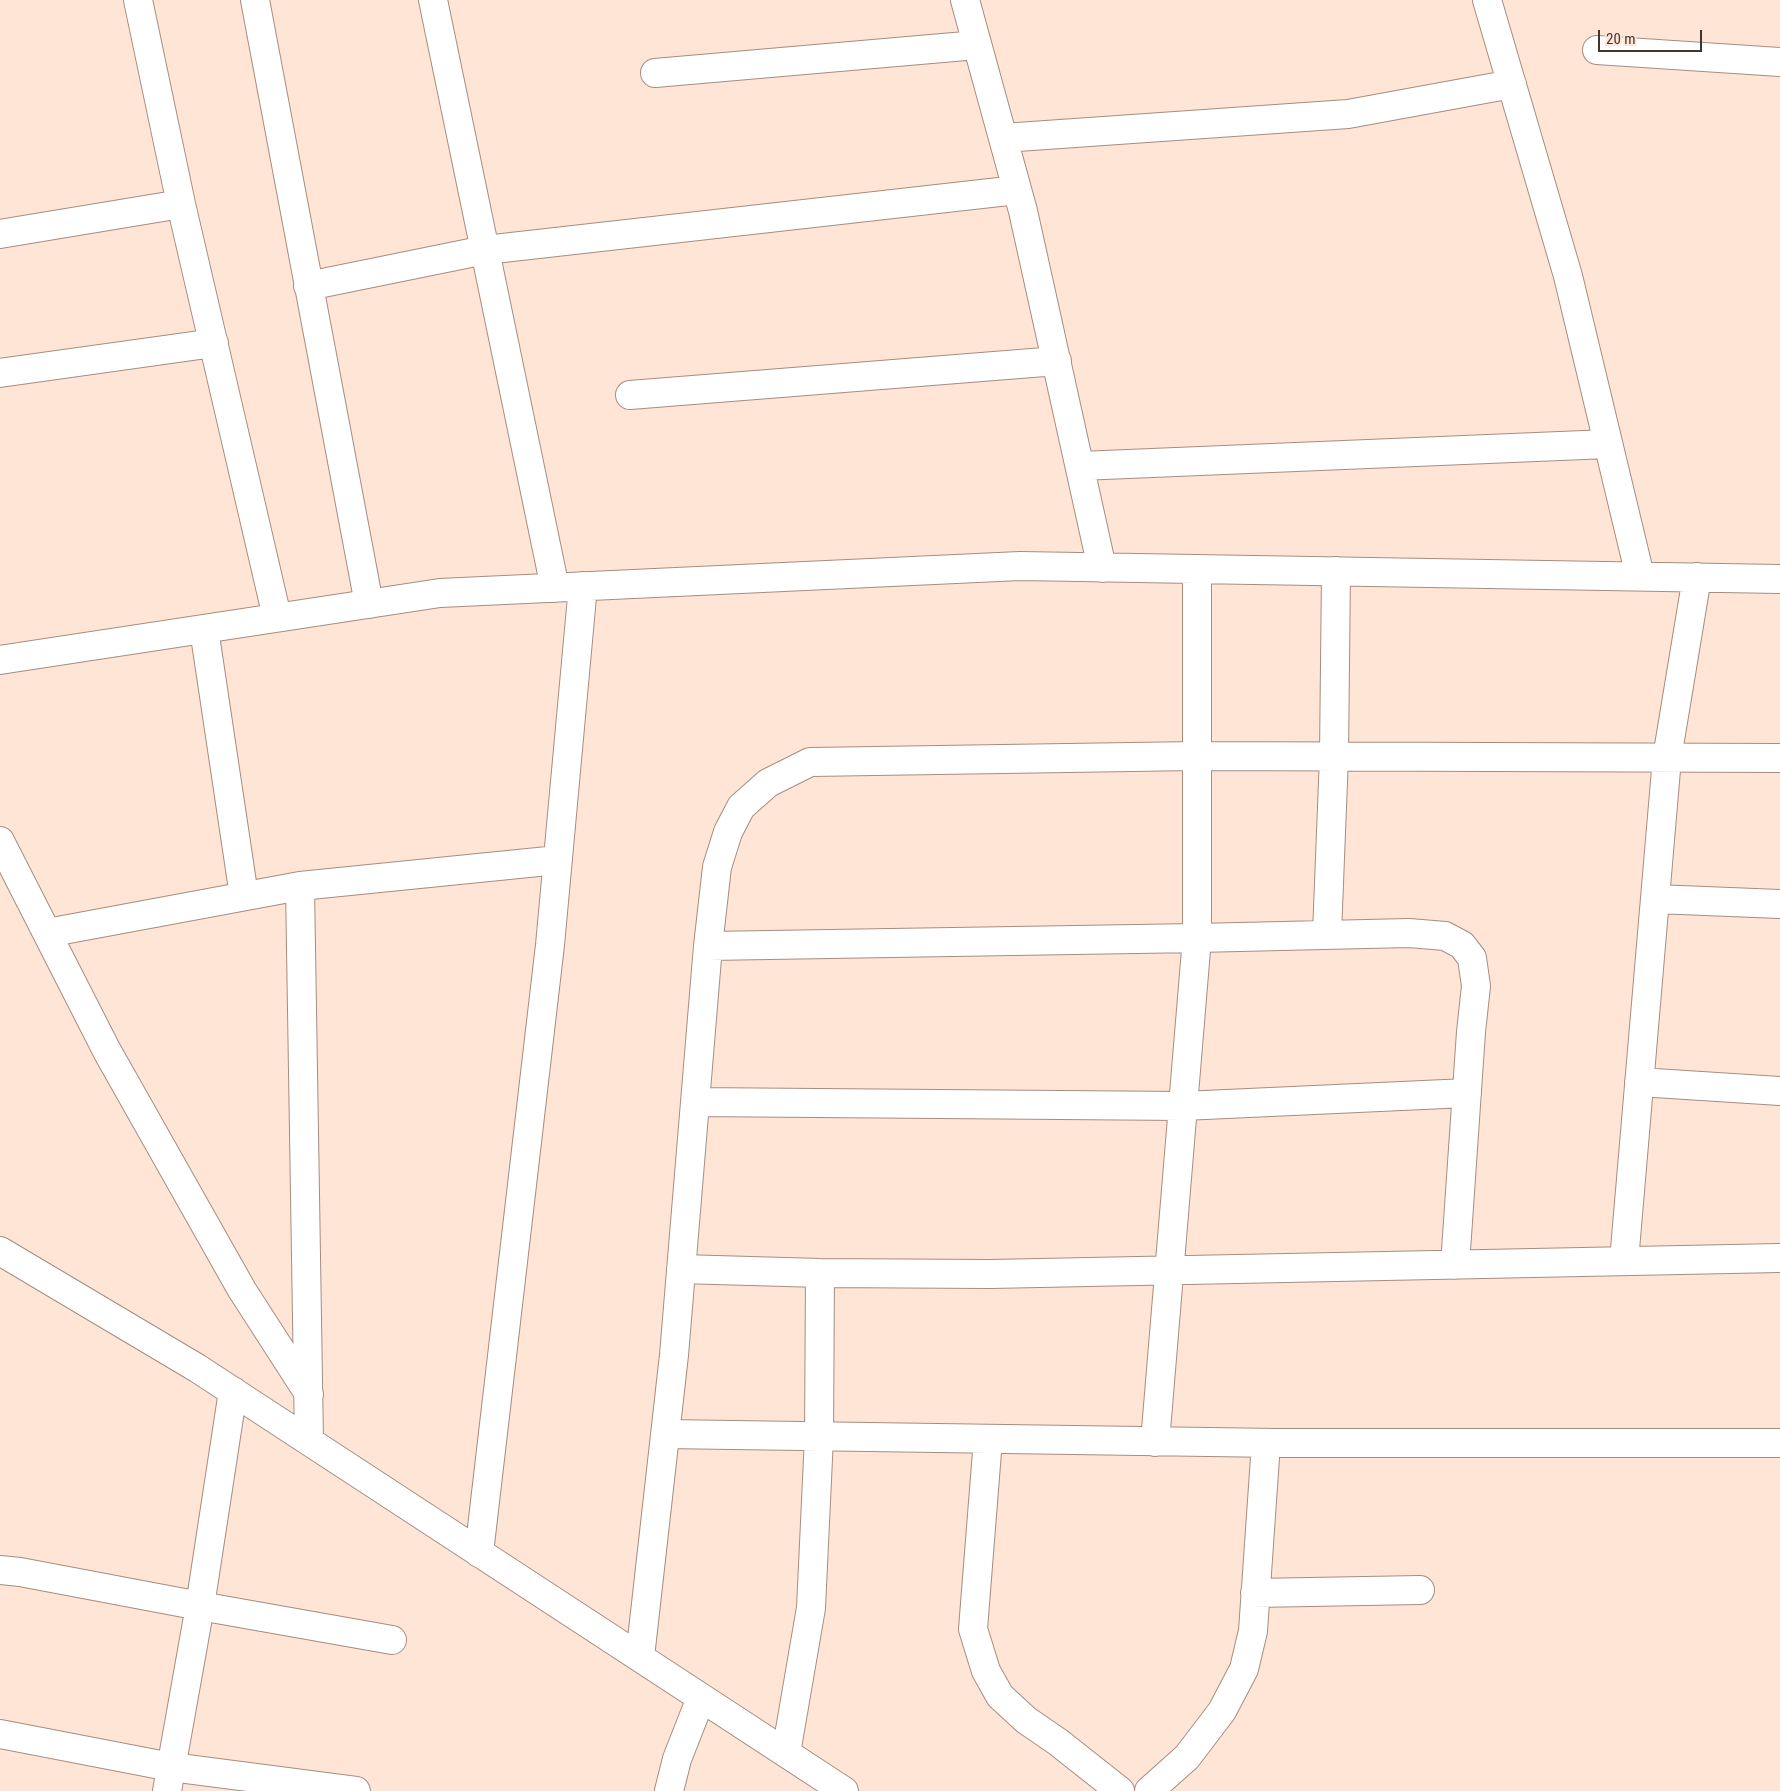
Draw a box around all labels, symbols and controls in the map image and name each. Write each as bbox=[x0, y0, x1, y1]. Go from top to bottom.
scale bar bbox=[1600, 20, 1704, 52]
text: 20 m bbox=[1606, 30, 1636, 48]

